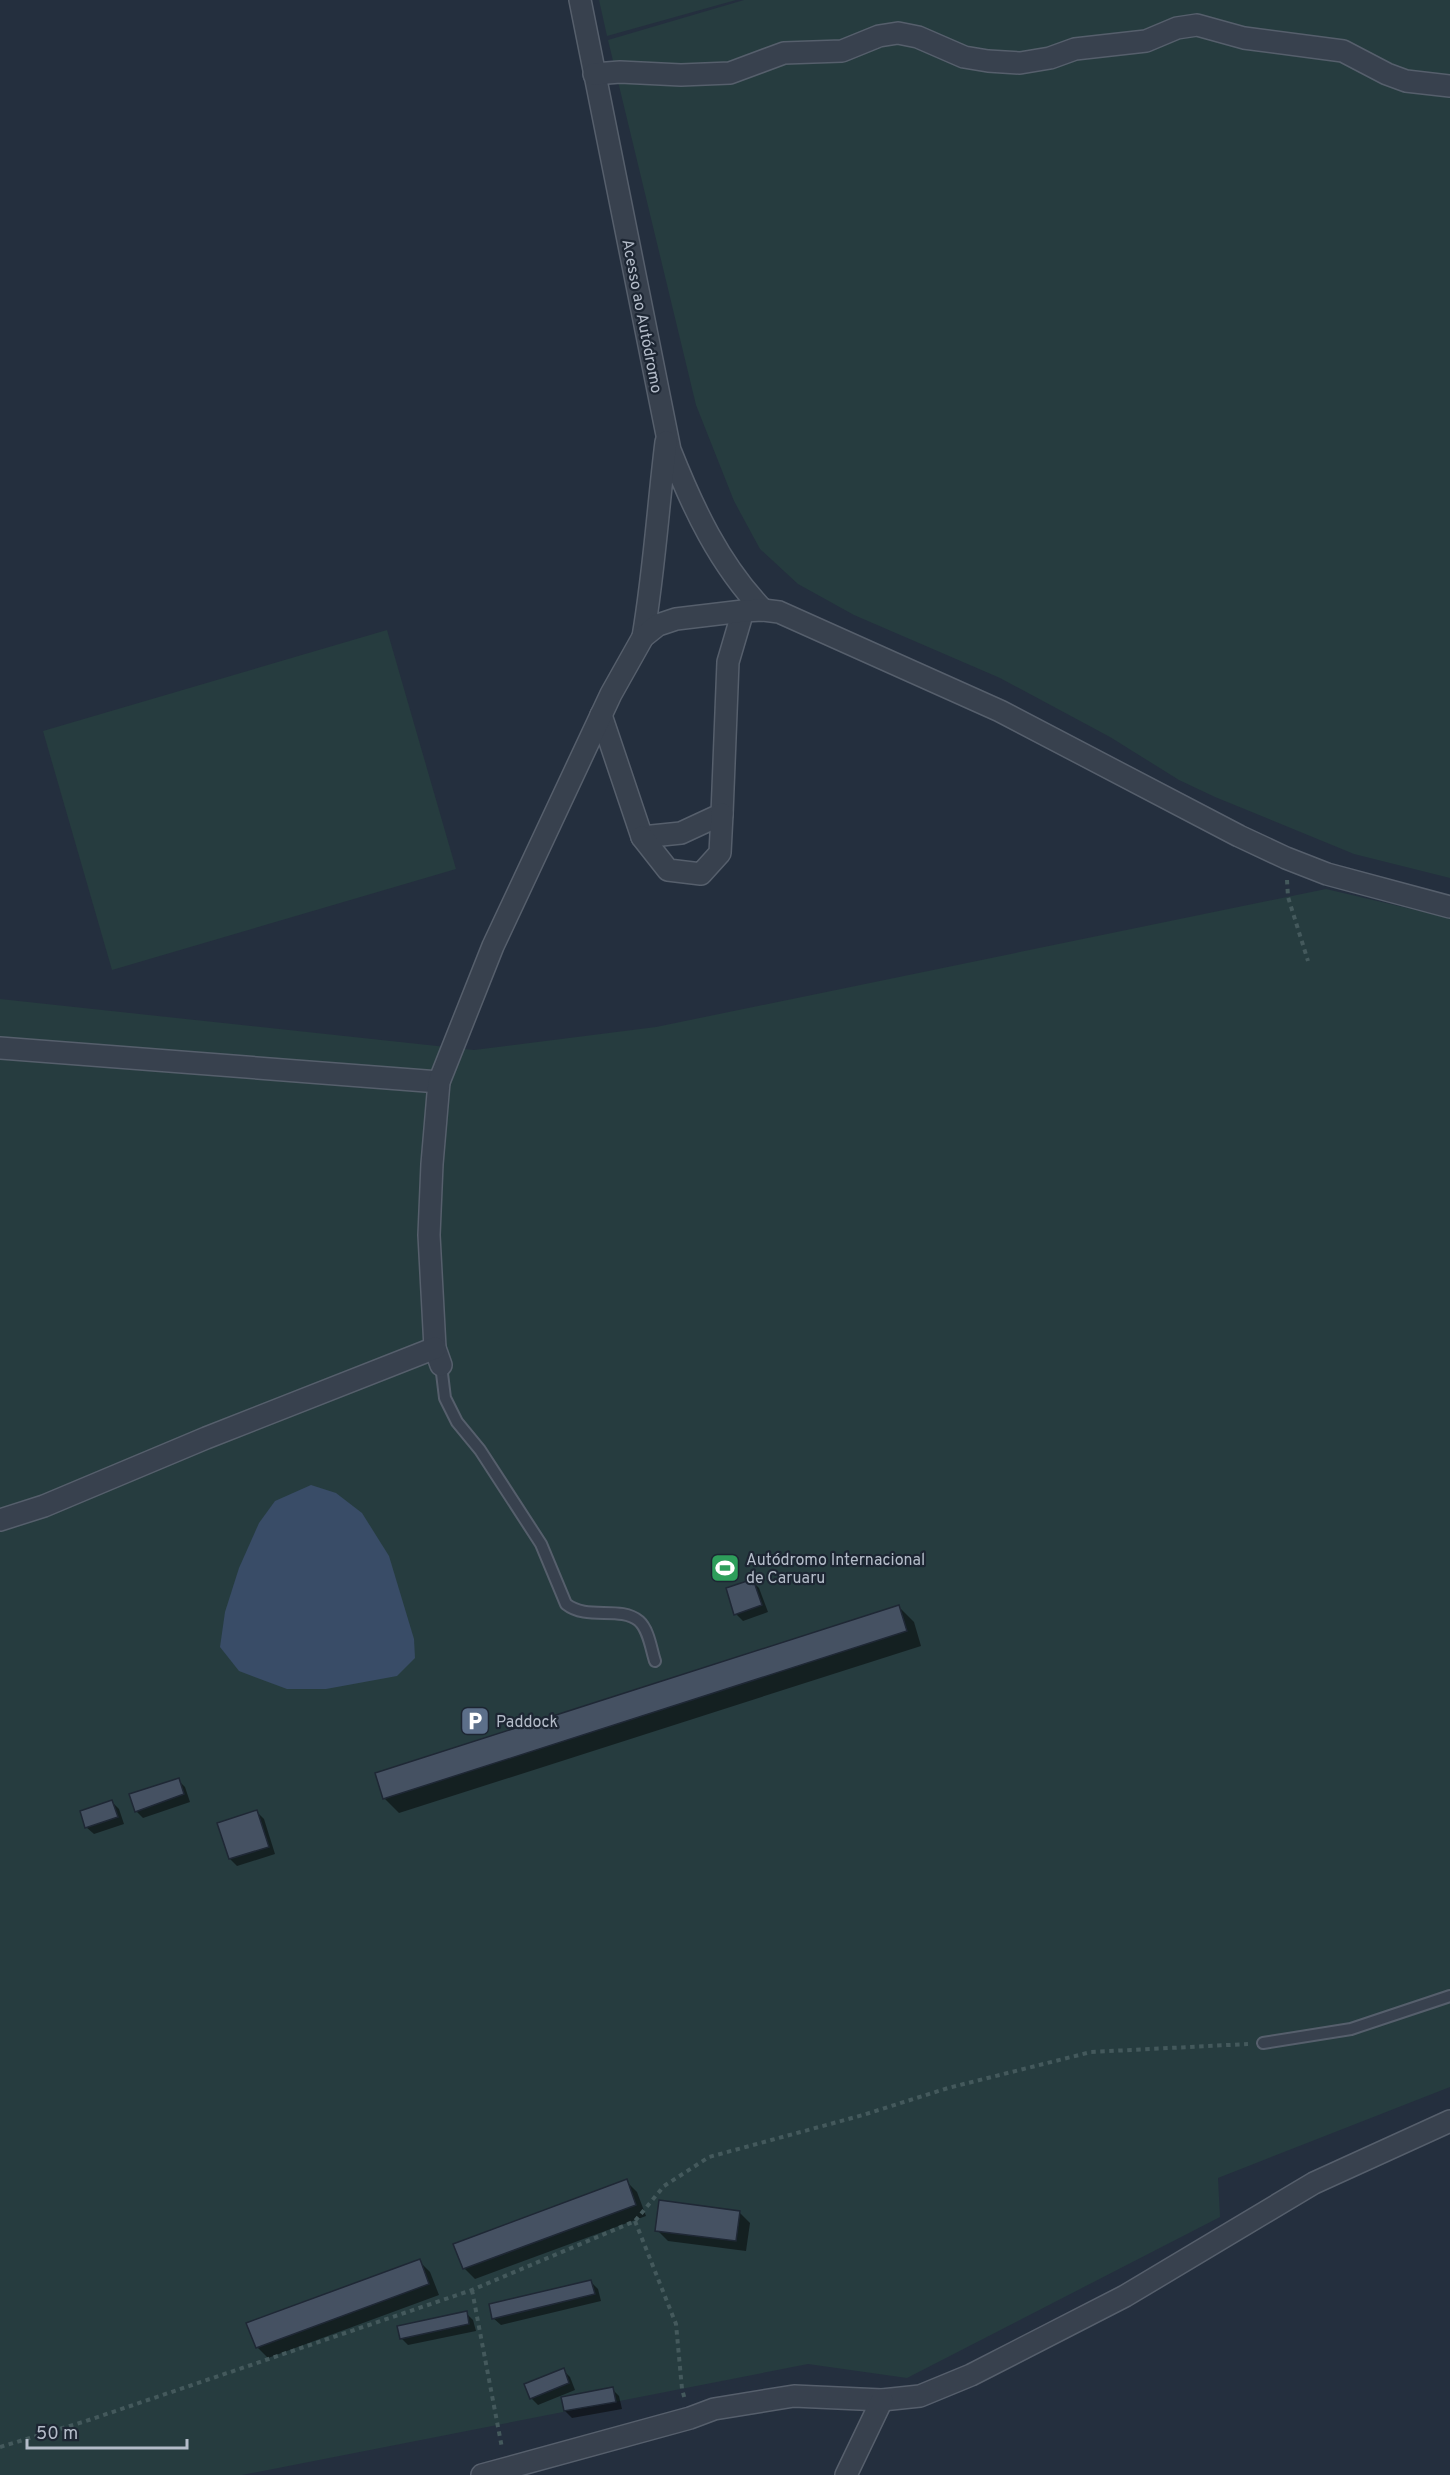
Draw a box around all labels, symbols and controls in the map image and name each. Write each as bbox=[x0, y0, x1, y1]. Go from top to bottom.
street label: Acesso ao Autódromo bbox=[616, 238, 666, 395]
place label: Autódromo Internacional de Caruaru bbox=[746, 1551, 925, 1589]
sports icon: Autódromo Internacional de Caruaru bbox=[709, 1552, 741, 1584]
parking icon: Paddock bbox=[459, 1705, 491, 1737]
place label: Paddock bbox=[496, 1713, 558, 1733]
scale bar bbox=[27, 2412, 188, 2450]
text: 50 m bbox=[36, 2423, 78, 2446]

